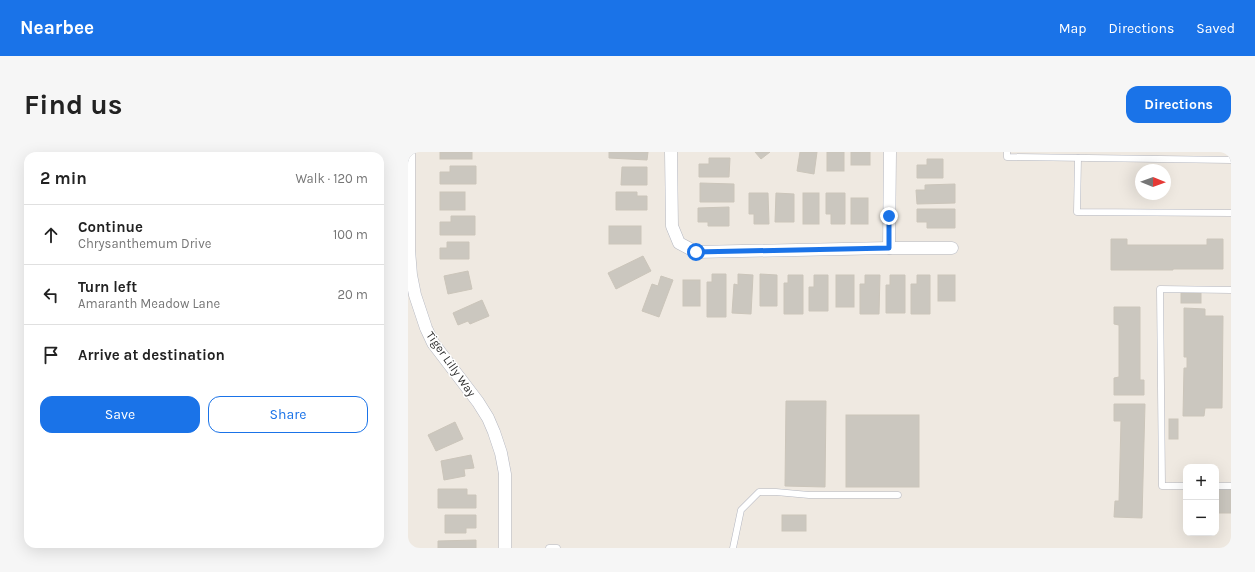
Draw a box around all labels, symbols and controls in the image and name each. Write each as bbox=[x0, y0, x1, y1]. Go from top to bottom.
text: Nearbee bbox=[20, 17, 94, 39]
text: Map bbox=[1059, 20, 1087, 37]
text: Directions bbox=[1109, 20, 1174, 37]
text: Saved bbox=[1196, 20, 1235, 37]
button: Directions bbox=[1126, 86, 1231, 123]
text: Find us bbox=[24, 88, 123, 121]
north arrow bbox=[1135, 164, 1171, 200]
text: 2 min bbox=[40, 168, 87, 188]
text: Walk · 120 m bbox=[295, 171, 368, 186]
route end bbox=[880, 207, 898, 225]
text: Continue bbox=[78, 218, 143, 236]
icon: ahead bbox=[40, 224, 62, 246]
text: 100 m bbox=[333, 227, 368, 242]
text: Chrysanthemum Drive bbox=[78, 236, 211, 251]
route start bbox=[687, 243, 705, 261]
text: Turn left bbox=[78, 278, 137, 296]
icon: left bbox=[40, 284, 62, 306]
text: 20 m bbox=[338, 287, 368, 302]
text: Amaranth Meadow Lane bbox=[78, 296, 220, 311]
street label: Tiger Lilly Way bbox=[423, 329, 479, 400]
icon: arrive bbox=[40, 344, 62, 366]
text: Arrive at destination bbox=[78, 346, 225, 364]
button: Save bbox=[40, 396, 200, 433]
button: Share bbox=[208, 396, 368, 433]
map controls bbox=[1183, 464, 1219, 536]
button: + bbox=[1183, 464, 1219, 500]
button: − bbox=[1183, 500, 1219, 536]

